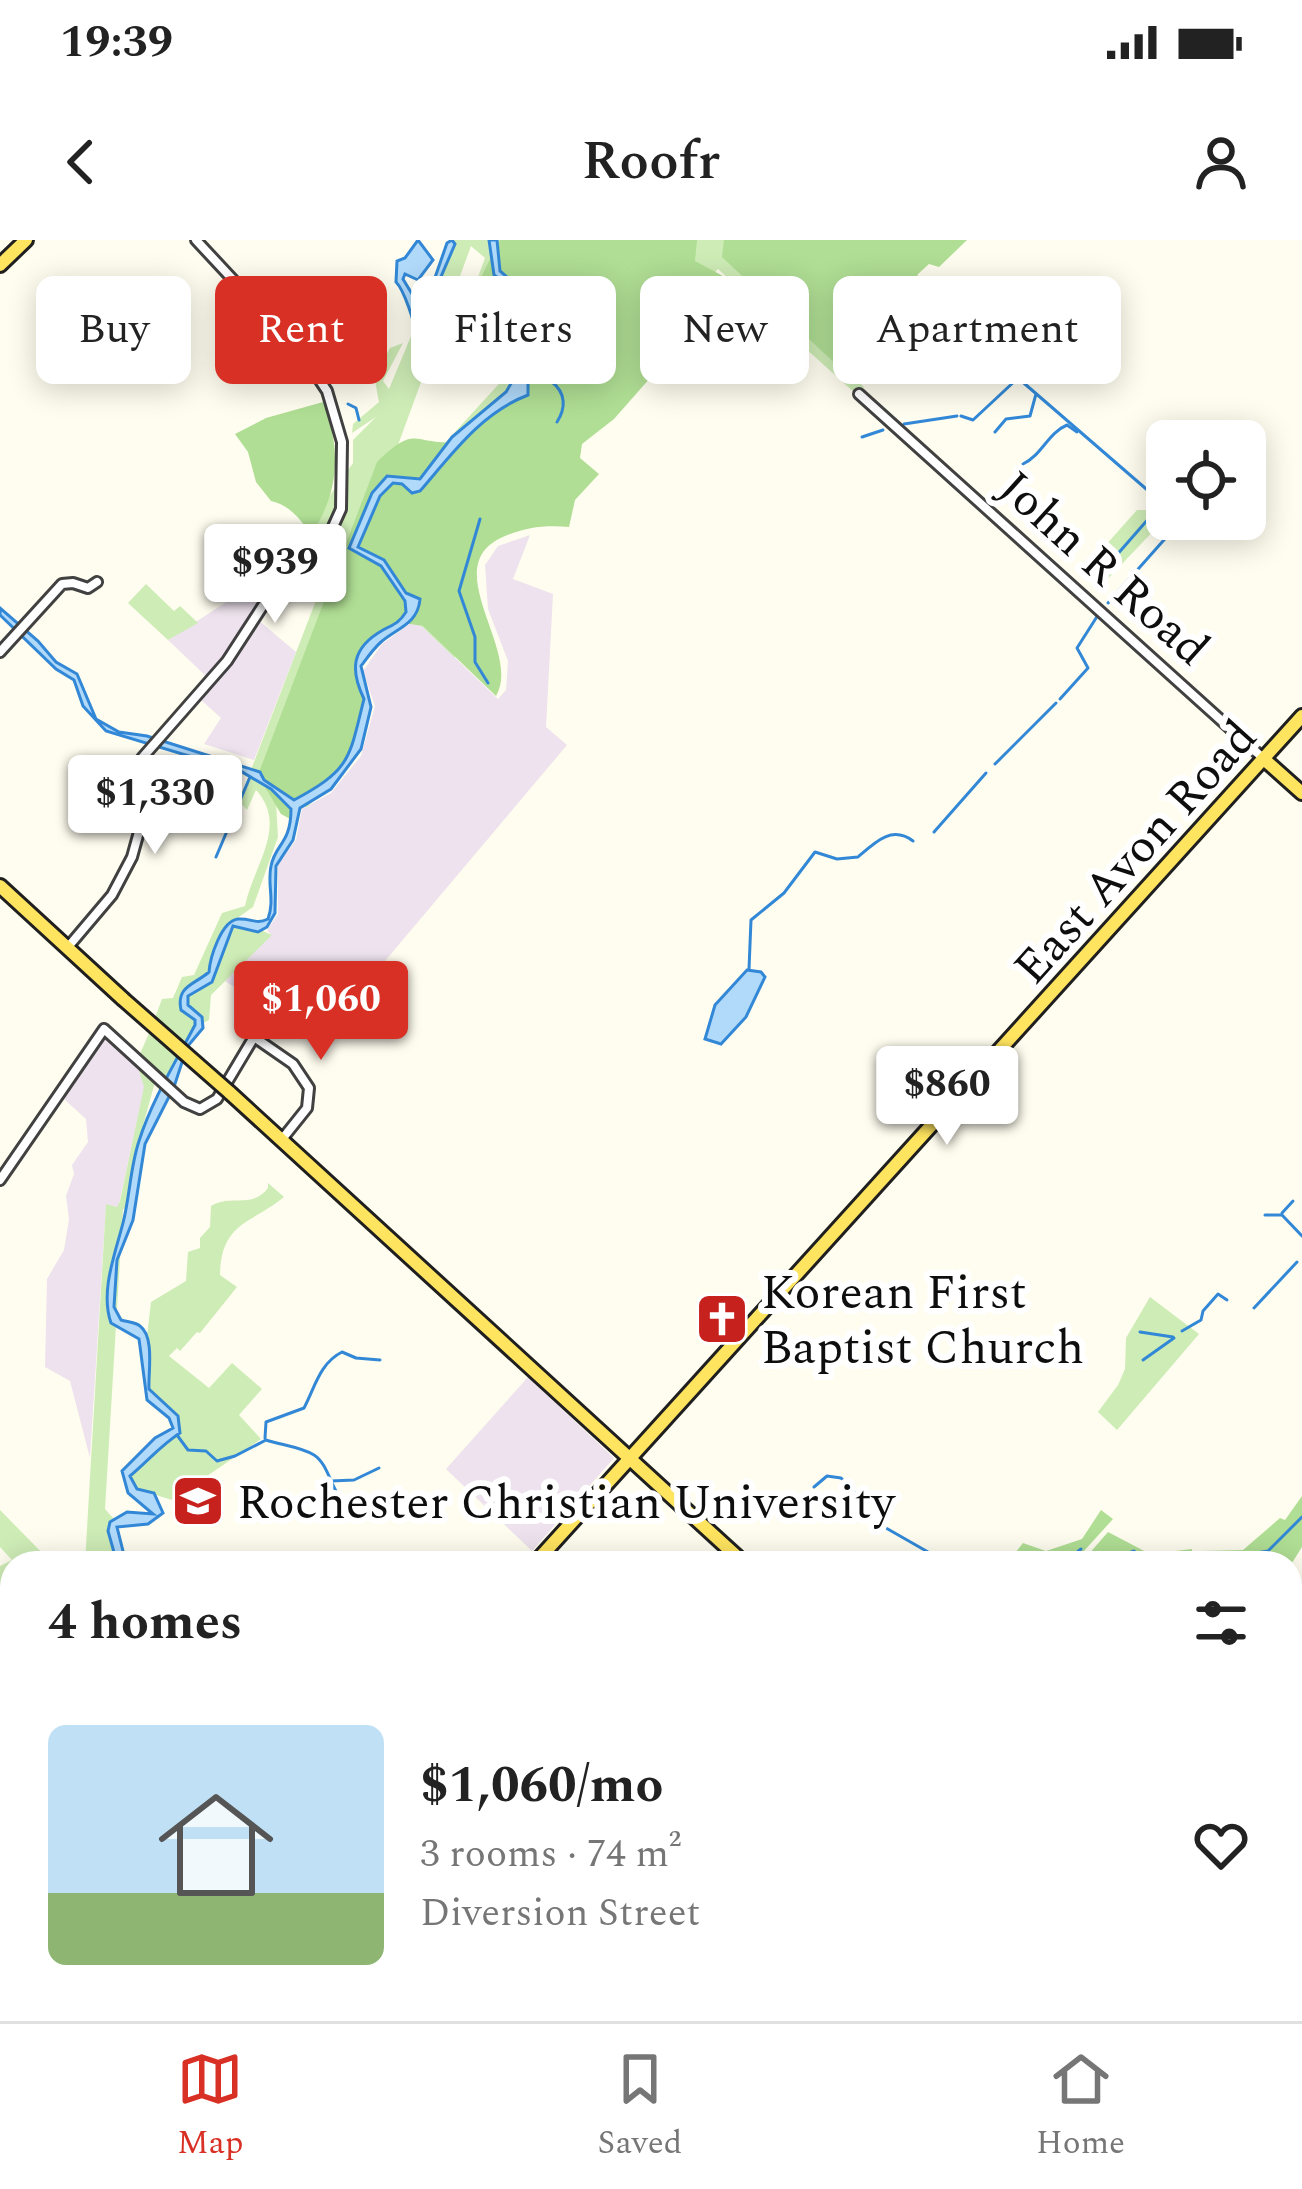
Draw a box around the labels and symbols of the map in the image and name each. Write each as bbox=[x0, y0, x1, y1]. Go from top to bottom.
street label: John R Road bbox=[981, 454, 1226, 684]
pin: $939 bbox=[204, 524, 346, 626]
street label: East Avon Road bbox=[997, 704, 1275, 1002]
pin: $1,330 bbox=[57, 755, 253, 857]
pin: $1,060 bbox=[223, 961, 419, 1063]
pin: $860 bbox=[876, 1046, 1018, 1148]
place label: Korean First Baptist Church bbox=[761, 1257, 1084, 1385]
church icon: Korean First Baptist Church bbox=[694, 1291, 750, 1347]
place label: Rochester Christian University bbox=[237, 1467, 897, 1540]
school or university icon: Rochester Christian University bbox=[170, 1473, 226, 1529]

